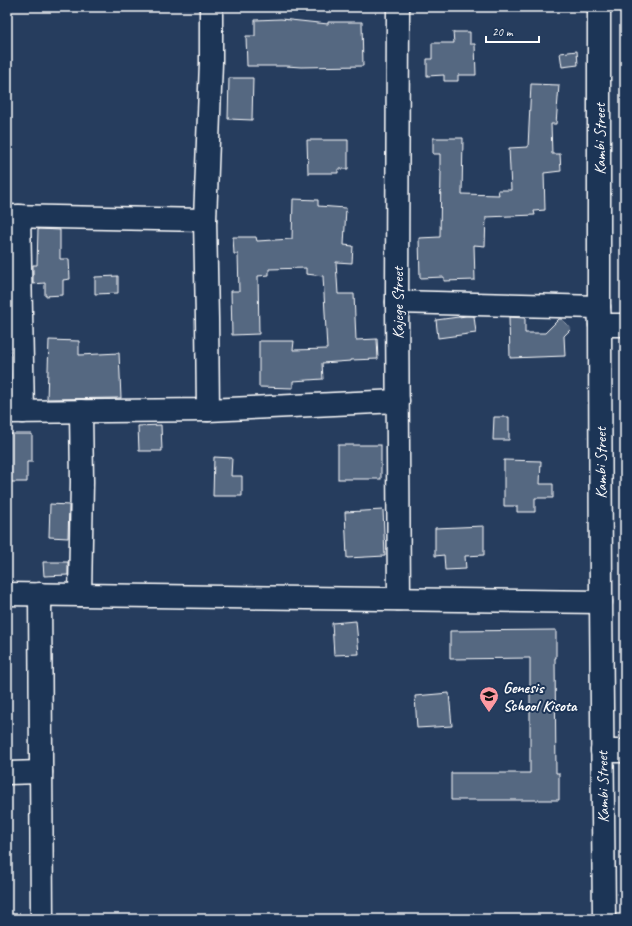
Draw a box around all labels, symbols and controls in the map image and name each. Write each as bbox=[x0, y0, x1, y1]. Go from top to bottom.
scale bar bbox=[486, 18, 539, 44]
text: 20 m bbox=[492, 24, 514, 40]
street label: Kambi Street bbox=[590, 101, 610, 175]
street label: Kajege Street bbox=[388, 265, 408, 339]
street label: Kambi Street bbox=[591, 425, 611, 499]
place label: Genesis School Kisota bbox=[503, 678, 578, 716]
school or university icon: Genesis School Kisota bbox=[478, 685, 500, 713]
street label: Kambi Street bbox=[592, 749, 614, 823]

